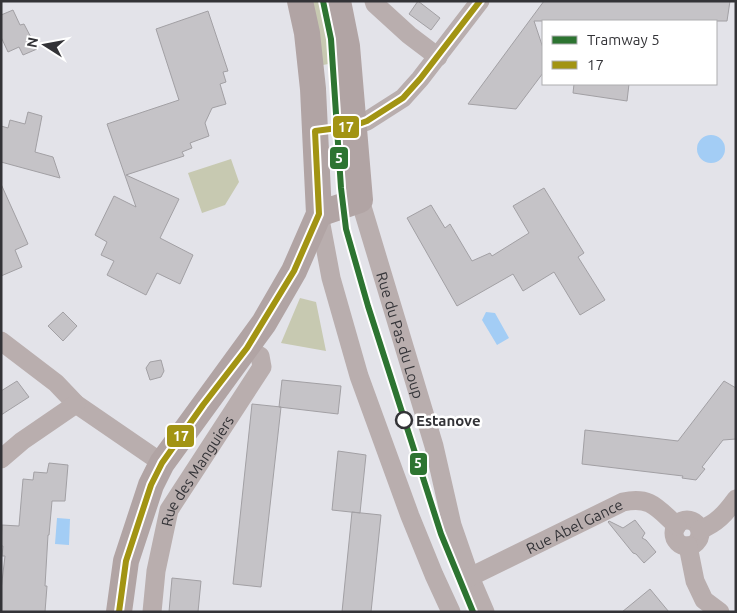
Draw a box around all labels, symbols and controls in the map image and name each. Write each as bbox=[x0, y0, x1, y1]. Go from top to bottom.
north arrow bbox=[20, 20, 70, 70]
legend bbox=[542, 20, 717, 85]
text: Tramway 5 bbox=[587, 31, 660, 48]
text: N bbox=[23, 36, 41, 49]
text: 17 bbox=[587, 56, 604, 73]
line badge: 17 bbox=[332, 115, 360, 139]
text: 17 bbox=[338, 119, 354, 135]
line badge: 5 bbox=[329, 146, 349, 170]
text: 5 bbox=[335, 150, 343, 166]
street label: Rue du Pas du Loup bbox=[374, 270, 428, 400]
marker: Estanove bbox=[395, 411, 413, 429]
street label: Rue des Manguiers bbox=[157, 412, 237, 528]
place label: Estanove bbox=[416, 412, 481, 429]
line badge: 17 bbox=[166, 424, 195, 448]
text: 17 bbox=[173, 428, 189, 444]
line badge: 5 bbox=[409, 452, 428, 476]
text: 5 bbox=[414, 455, 422, 471]
street label: Rue Abel Gance bbox=[523, 495, 625, 557]

